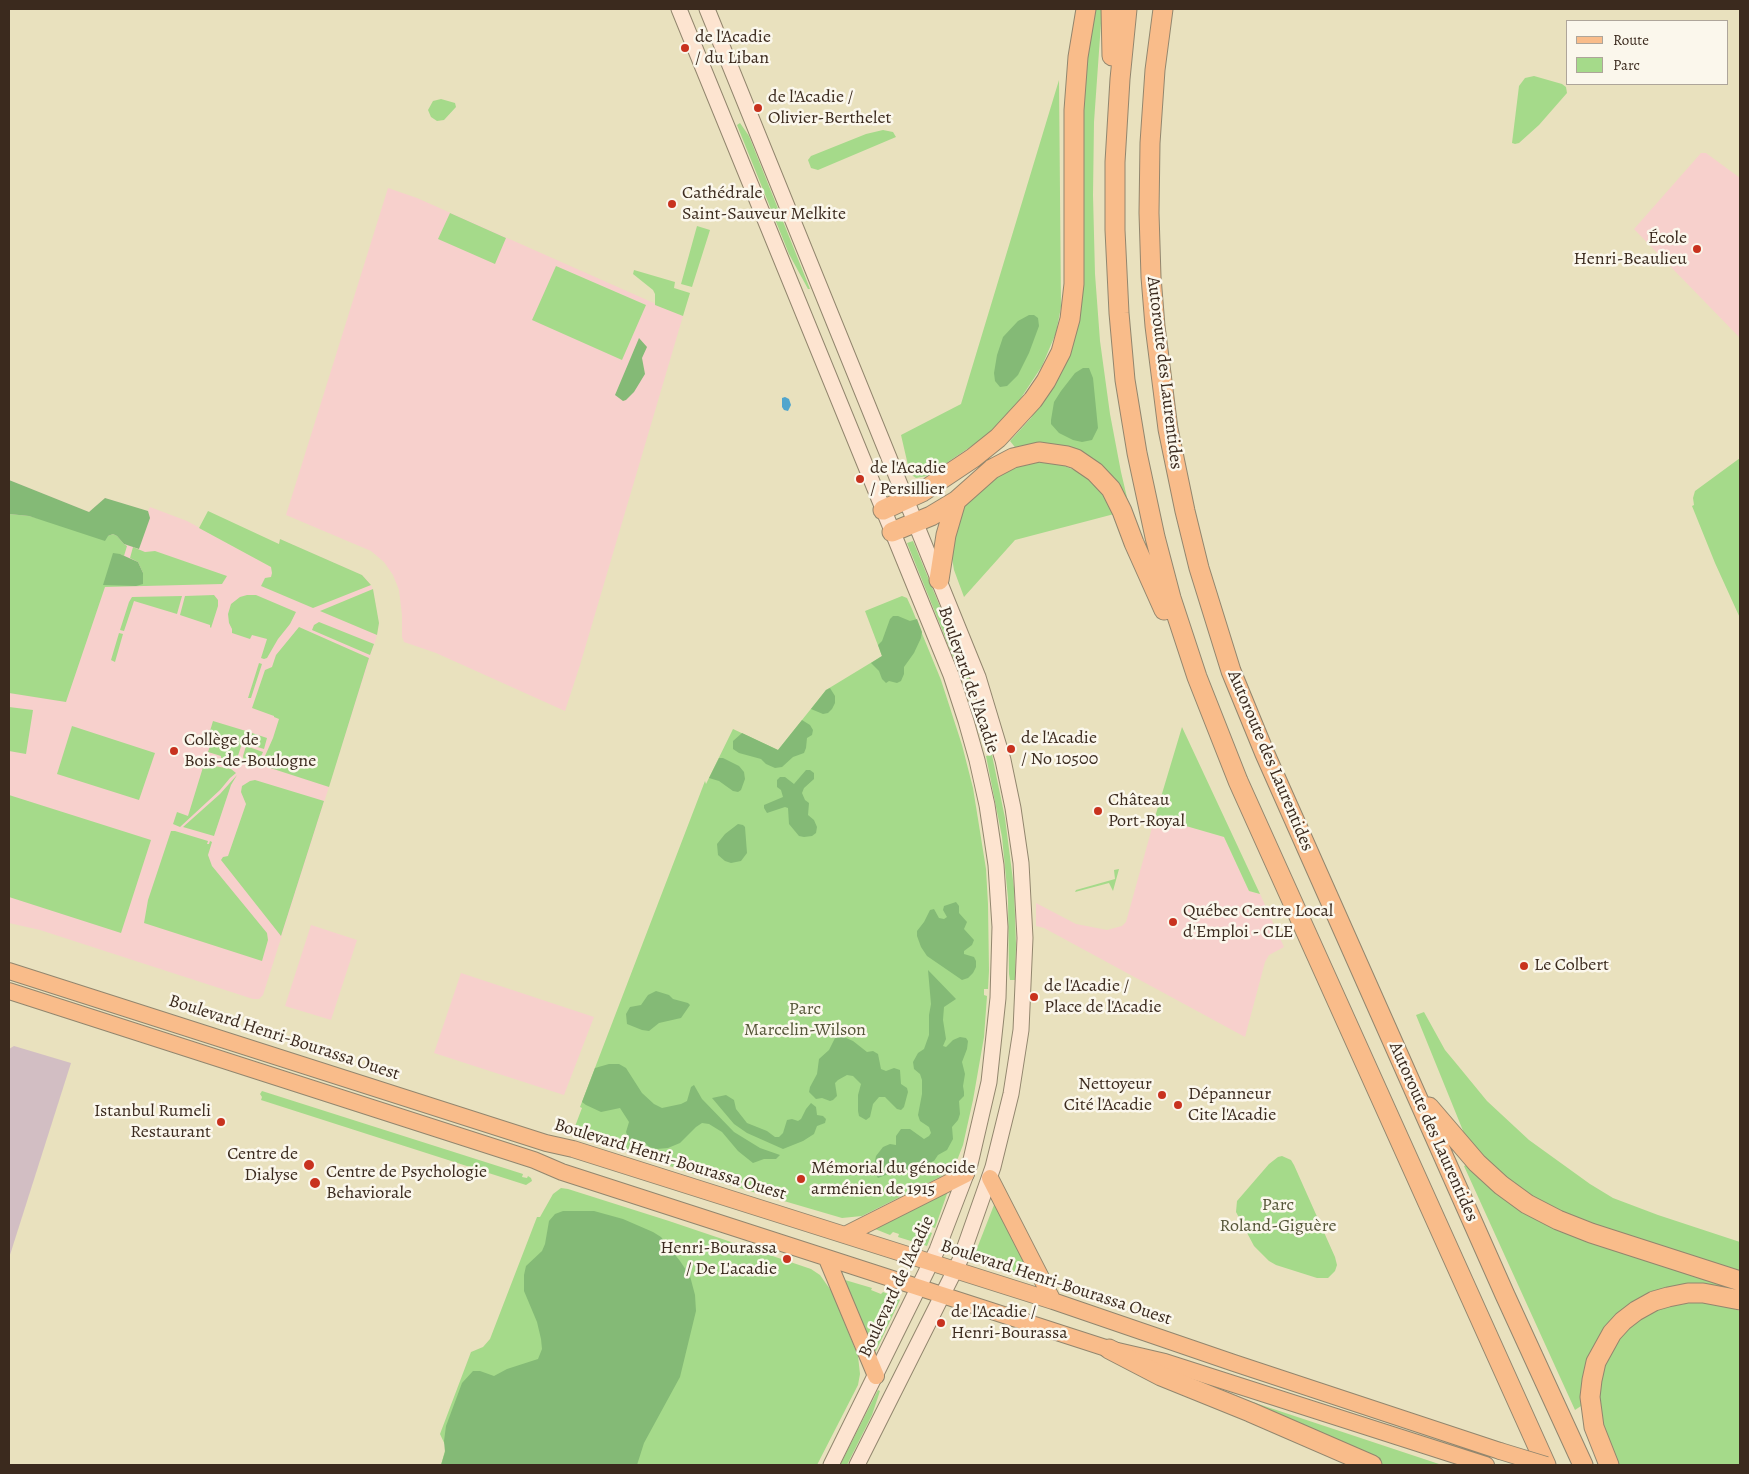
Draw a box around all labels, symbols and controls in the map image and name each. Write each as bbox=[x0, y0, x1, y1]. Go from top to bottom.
legend bbox=[1566, 20, 1729, 85]
place label: de l'Acadie / du Liban bbox=[695, 27, 771, 70]
text: Route bbox=[1613, 30, 1649, 50]
marker: de l'Acadie / du Liban bbox=[679, 42, 691, 54]
text: Parc bbox=[1613, 55, 1640, 75]
place label: de l'Acadie / Olivier-Berthelet bbox=[768, 87, 891, 130]
marker: de l'Acadie / Olivier-Berthelet bbox=[752, 102, 764, 114]
place label: Cathédrale Saint-Sauveur Melkite bbox=[682, 183, 846, 225]
marker: Cathédrale Saint-Sauveur Melkite bbox=[666, 198, 678, 210]
place label: École Henri-Beaulieu bbox=[1574, 228, 1687, 270]
marker: École Henri-Beaulieu bbox=[1691, 243, 1703, 255]
street label: Autoroute des Laurentides bbox=[1141, 275, 1187, 471]
place label: de l'Acadie / Persillier bbox=[870, 458, 946, 500]
marker: de l'Acadie / Persillier bbox=[854, 473, 866, 485]
street label: Boulevard de l'Acadie bbox=[933, 604, 1003, 756]
street label: Autoroute des Laurentides bbox=[1222, 667, 1318, 855]
place label: de l'Acadie / No 10500 bbox=[1021, 728, 1098, 771]
place label: Collège de Bois-de-Boulogne bbox=[184, 730, 316, 772]
marker: de l'Acadie / No 10500 bbox=[1005, 743, 1017, 755]
marker: Collège de Bois-de-Boulogne bbox=[168, 745, 180, 757]
place label: Château Port-Royal bbox=[1108, 790, 1185, 832]
marker: Château Port-Royal bbox=[1092, 805, 1104, 817]
place label: Québec Centre Local d'Emploi - CLE bbox=[1183, 901, 1333, 944]
marker: Québec Centre Local d'Emploi - CLE bbox=[1167, 916, 1179, 928]
place label: Le Colbert bbox=[1534, 955, 1609, 977]
marker: Le Colbert bbox=[1518, 960, 1530, 972]
place label: de l'Acadie / Place de l'Acadie bbox=[1044, 976, 1162, 1019]
street label: Boulevard Henri-Bourassa Ouest bbox=[166, 990, 402, 1086]
marker: de l'Acadie / Place de l'Acadie bbox=[1028, 991, 1040, 1003]
park label: Parc Marcelin-Wilson bbox=[744, 999, 866, 1042]
street label: Autoroute des Laurentides bbox=[1384, 1039, 1482, 1225]
place label: Nettoyeur Cité l'Acadie bbox=[1064, 1074, 1152, 1116]
place label: Dépanneur Cite l'Acadie bbox=[1188, 1084, 1276, 1126]
marker: Nettoyeur Cité l'Acadie bbox=[1156, 1089, 1168, 1101]
marker: Dépanneur Cite l'Acadie bbox=[1172, 1099, 1184, 1111]
place label: Istanbul Rumeli Restaurant bbox=[94, 1101, 211, 1144]
street label: Boulevard Henri-Bourassa Ouest bbox=[551, 1114, 789, 1206]
marker: Istanbul Rumeli Restaurant bbox=[215, 1116, 227, 1128]
place label: Centre de Dialyse bbox=[227, 1144, 298, 1186]
marker: Centre de Dialyse bbox=[302, 1158, 316, 1172]
place label: Mémorial du génocide arménien de 1915 bbox=[811, 1158, 976, 1200]
place label: Centre de Psychologie Behaviorale bbox=[326, 1162, 487, 1204]
marker: Mémorial du génocide arménien de 1915 bbox=[795, 1173, 807, 1185]
marker: Centre de Psychologie Behaviorale bbox=[308, 1176, 322, 1190]
park label: Parc Roland-Giguère bbox=[1220, 1195, 1336, 1238]
street label: Boulevard de l'Acadie bbox=[855, 1213, 939, 1361]
street label: Boulevard Henri-Bourassa Ouest bbox=[938, 1235, 1174, 1331]
place label: Henri-Bourassa / De L'acadie bbox=[660, 1238, 777, 1280]
marker: Henri-Bourassa / De L'acadie bbox=[781, 1253, 793, 1265]
place label: de l'Acadie / Henri-Bourassa bbox=[951, 1302, 1068, 1345]
marker: de l'Acadie / Henri-Bourassa bbox=[935, 1317, 947, 1329]

